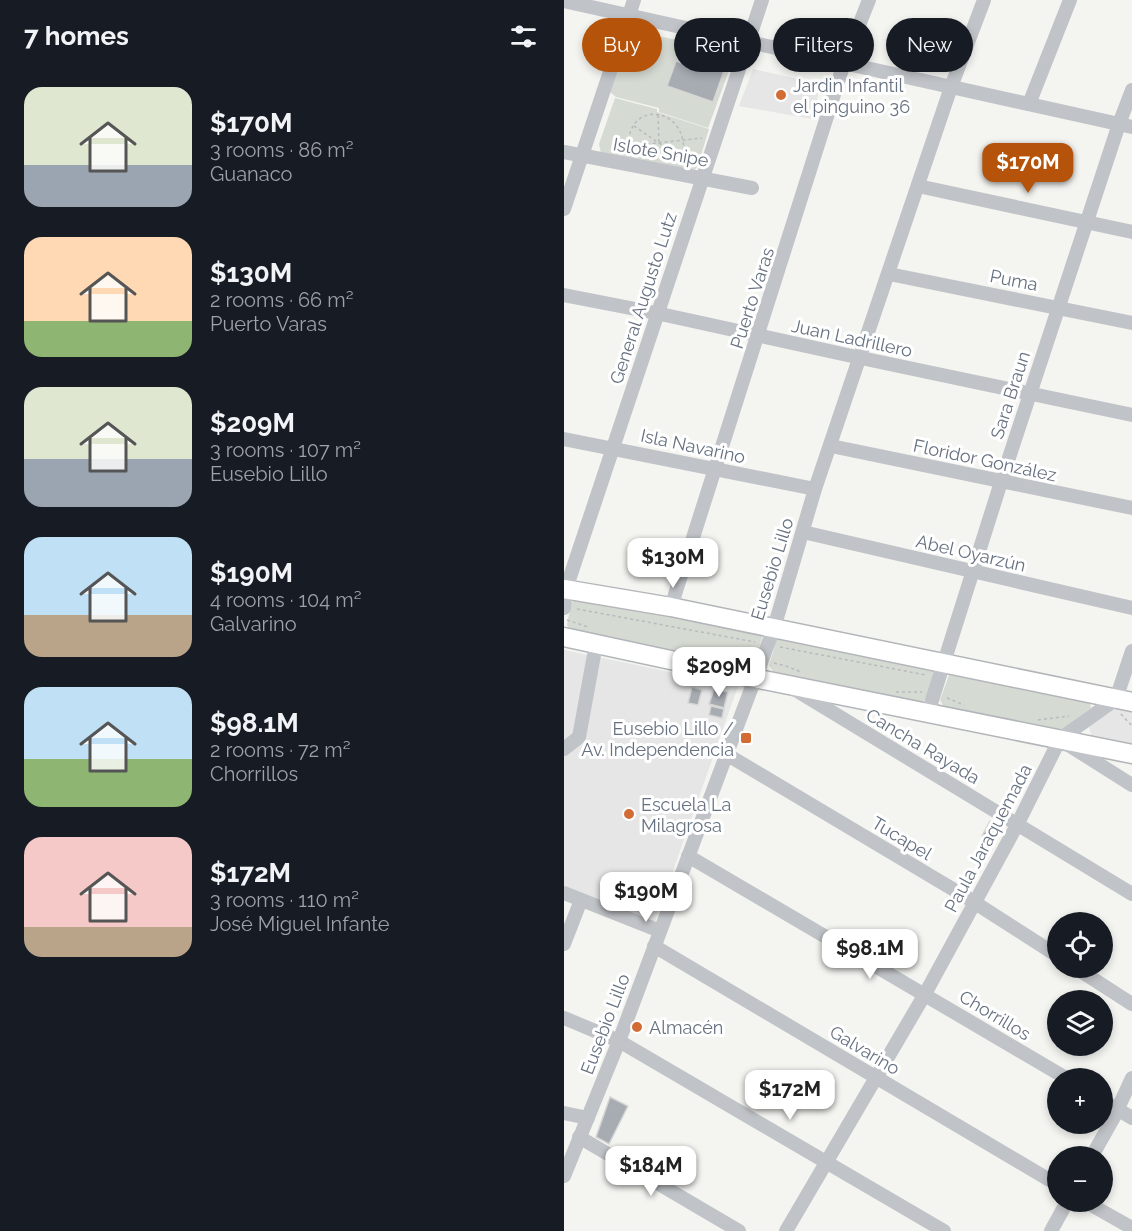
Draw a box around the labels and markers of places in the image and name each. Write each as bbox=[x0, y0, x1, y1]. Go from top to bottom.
place label: Jardin Infantil el pinguino 36 bbox=[793, 75, 910, 117]
marker: Jardin Infantil el pinguino 36 bbox=[774, 88, 788, 102]
pin: $170M bbox=[986, 143, 1070, 194]
pin: $130M bbox=[631, 538, 715, 589]
pin: $209M bbox=[677, 647, 761, 698]
place label: Eusebio Lillo / Av. Independencia bbox=[581, 718, 734, 760]
marker: Eusebio Lillo / Av. Independencia bbox=[739, 731, 753, 745]
place label: Escuela La Milagrosa bbox=[641, 794, 731, 836]
marker: Escuela La Milagrosa bbox=[622, 807, 636, 821]
pin: $190M bbox=[604, 872, 688, 923]
pin: $98.1M bbox=[821, 929, 919, 980]
place label: Almacén bbox=[649, 1017, 723, 1038]
marker: Almacén bbox=[630, 1020, 644, 1034]
pin: $172M bbox=[748, 1070, 832, 1121]
pin: $184M bbox=[609, 1146, 693, 1197]

